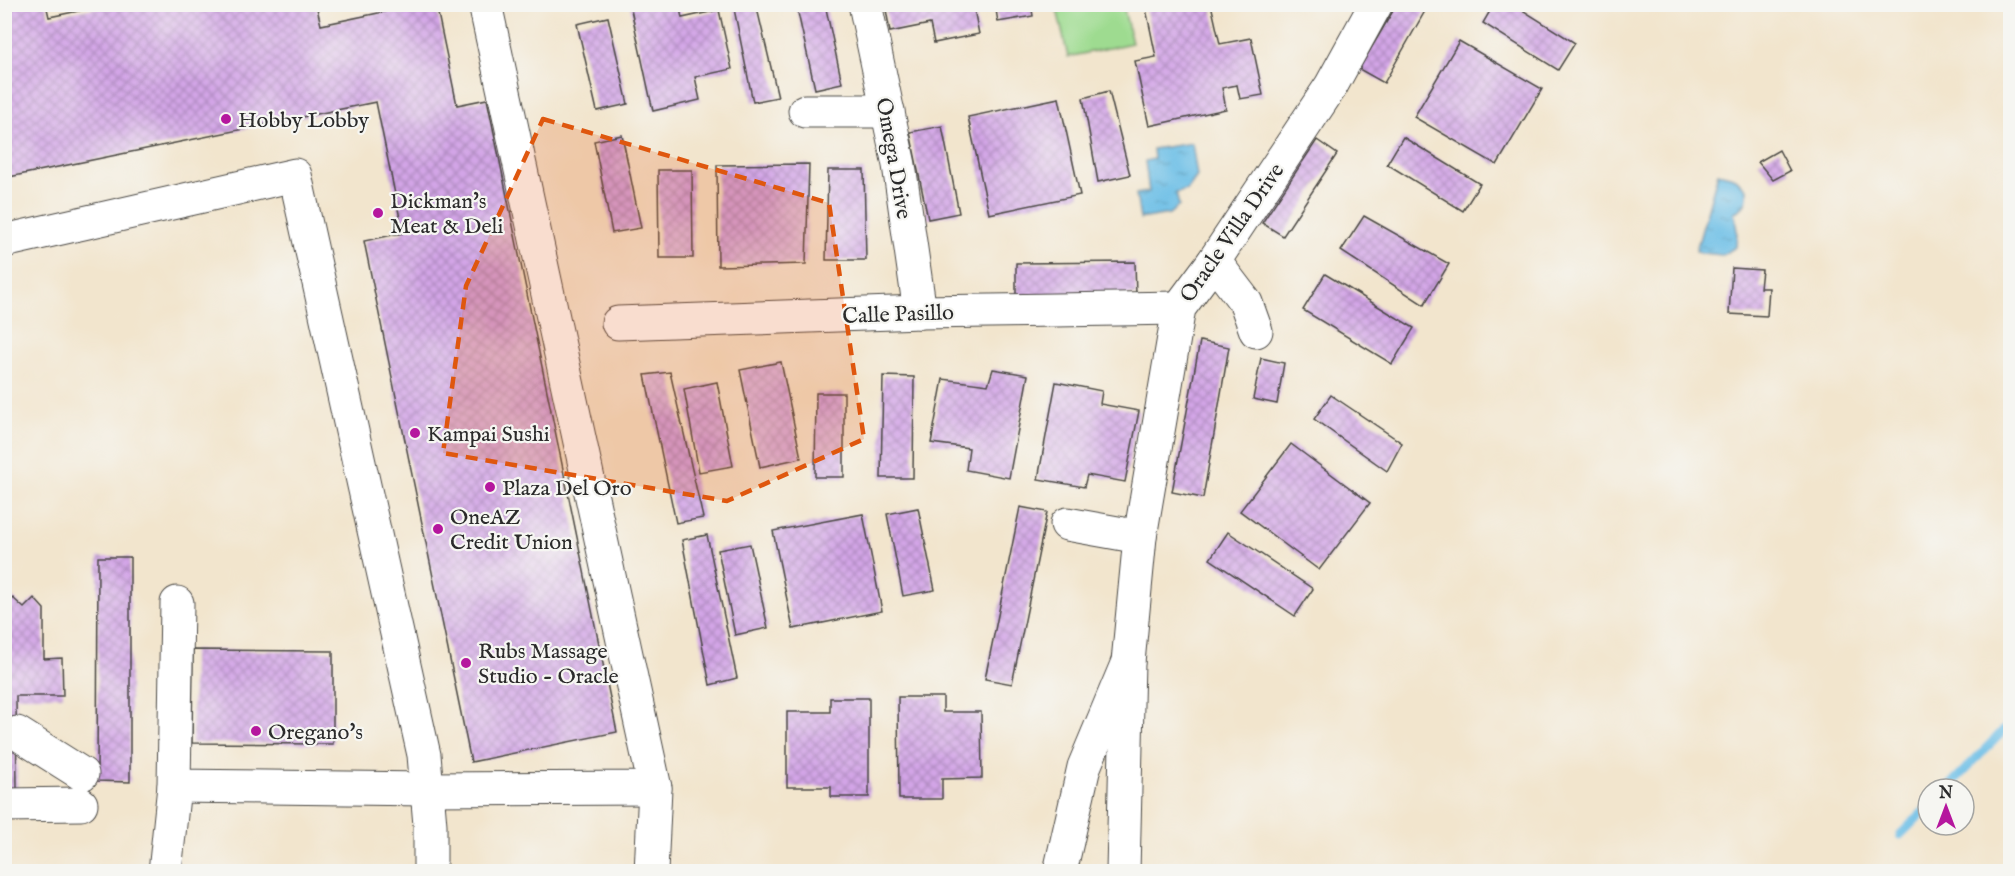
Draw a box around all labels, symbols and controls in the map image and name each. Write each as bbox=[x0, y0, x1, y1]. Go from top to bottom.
street label: Omega Drive bbox=[869, 95, 917, 221]
place label: Hobby Lobby bbox=[238, 107, 369, 135]
marker: Hobby Lobby bbox=[219, 112, 233, 126]
street label: Oracle Villa Drive bbox=[1174, 158, 1291, 308]
place label: Dickman's Meat & Deli bbox=[390, 188, 504, 241]
marker: Dickman's Meat & Deli bbox=[371, 206, 385, 220]
street label: Calle Pasillo bbox=[842, 299, 954, 331]
place label: Kampai Sushi bbox=[427, 421, 550, 449]
marker: Kampai Sushi bbox=[408, 426, 422, 440]
place label: Plaza Del Oro bbox=[502, 475, 632, 503]
marker: Plaza Del Oro bbox=[483, 480, 497, 494]
place label: OneAZ Credit Union bbox=[450, 504, 573, 557]
marker: OneAZ Credit Union bbox=[431, 522, 445, 536]
place label: Rubs Massage Studio - Oracle bbox=[478, 638, 619, 691]
marker: Rubs Massage Studio - Oracle bbox=[459, 656, 473, 670]
place label: Oregano's bbox=[268, 719, 363, 747]
marker: Oregano's bbox=[249, 724, 263, 738]
north arrow bbox=[1916, 777, 1976, 837]
text: N bbox=[1938, 784, 1953, 804]

